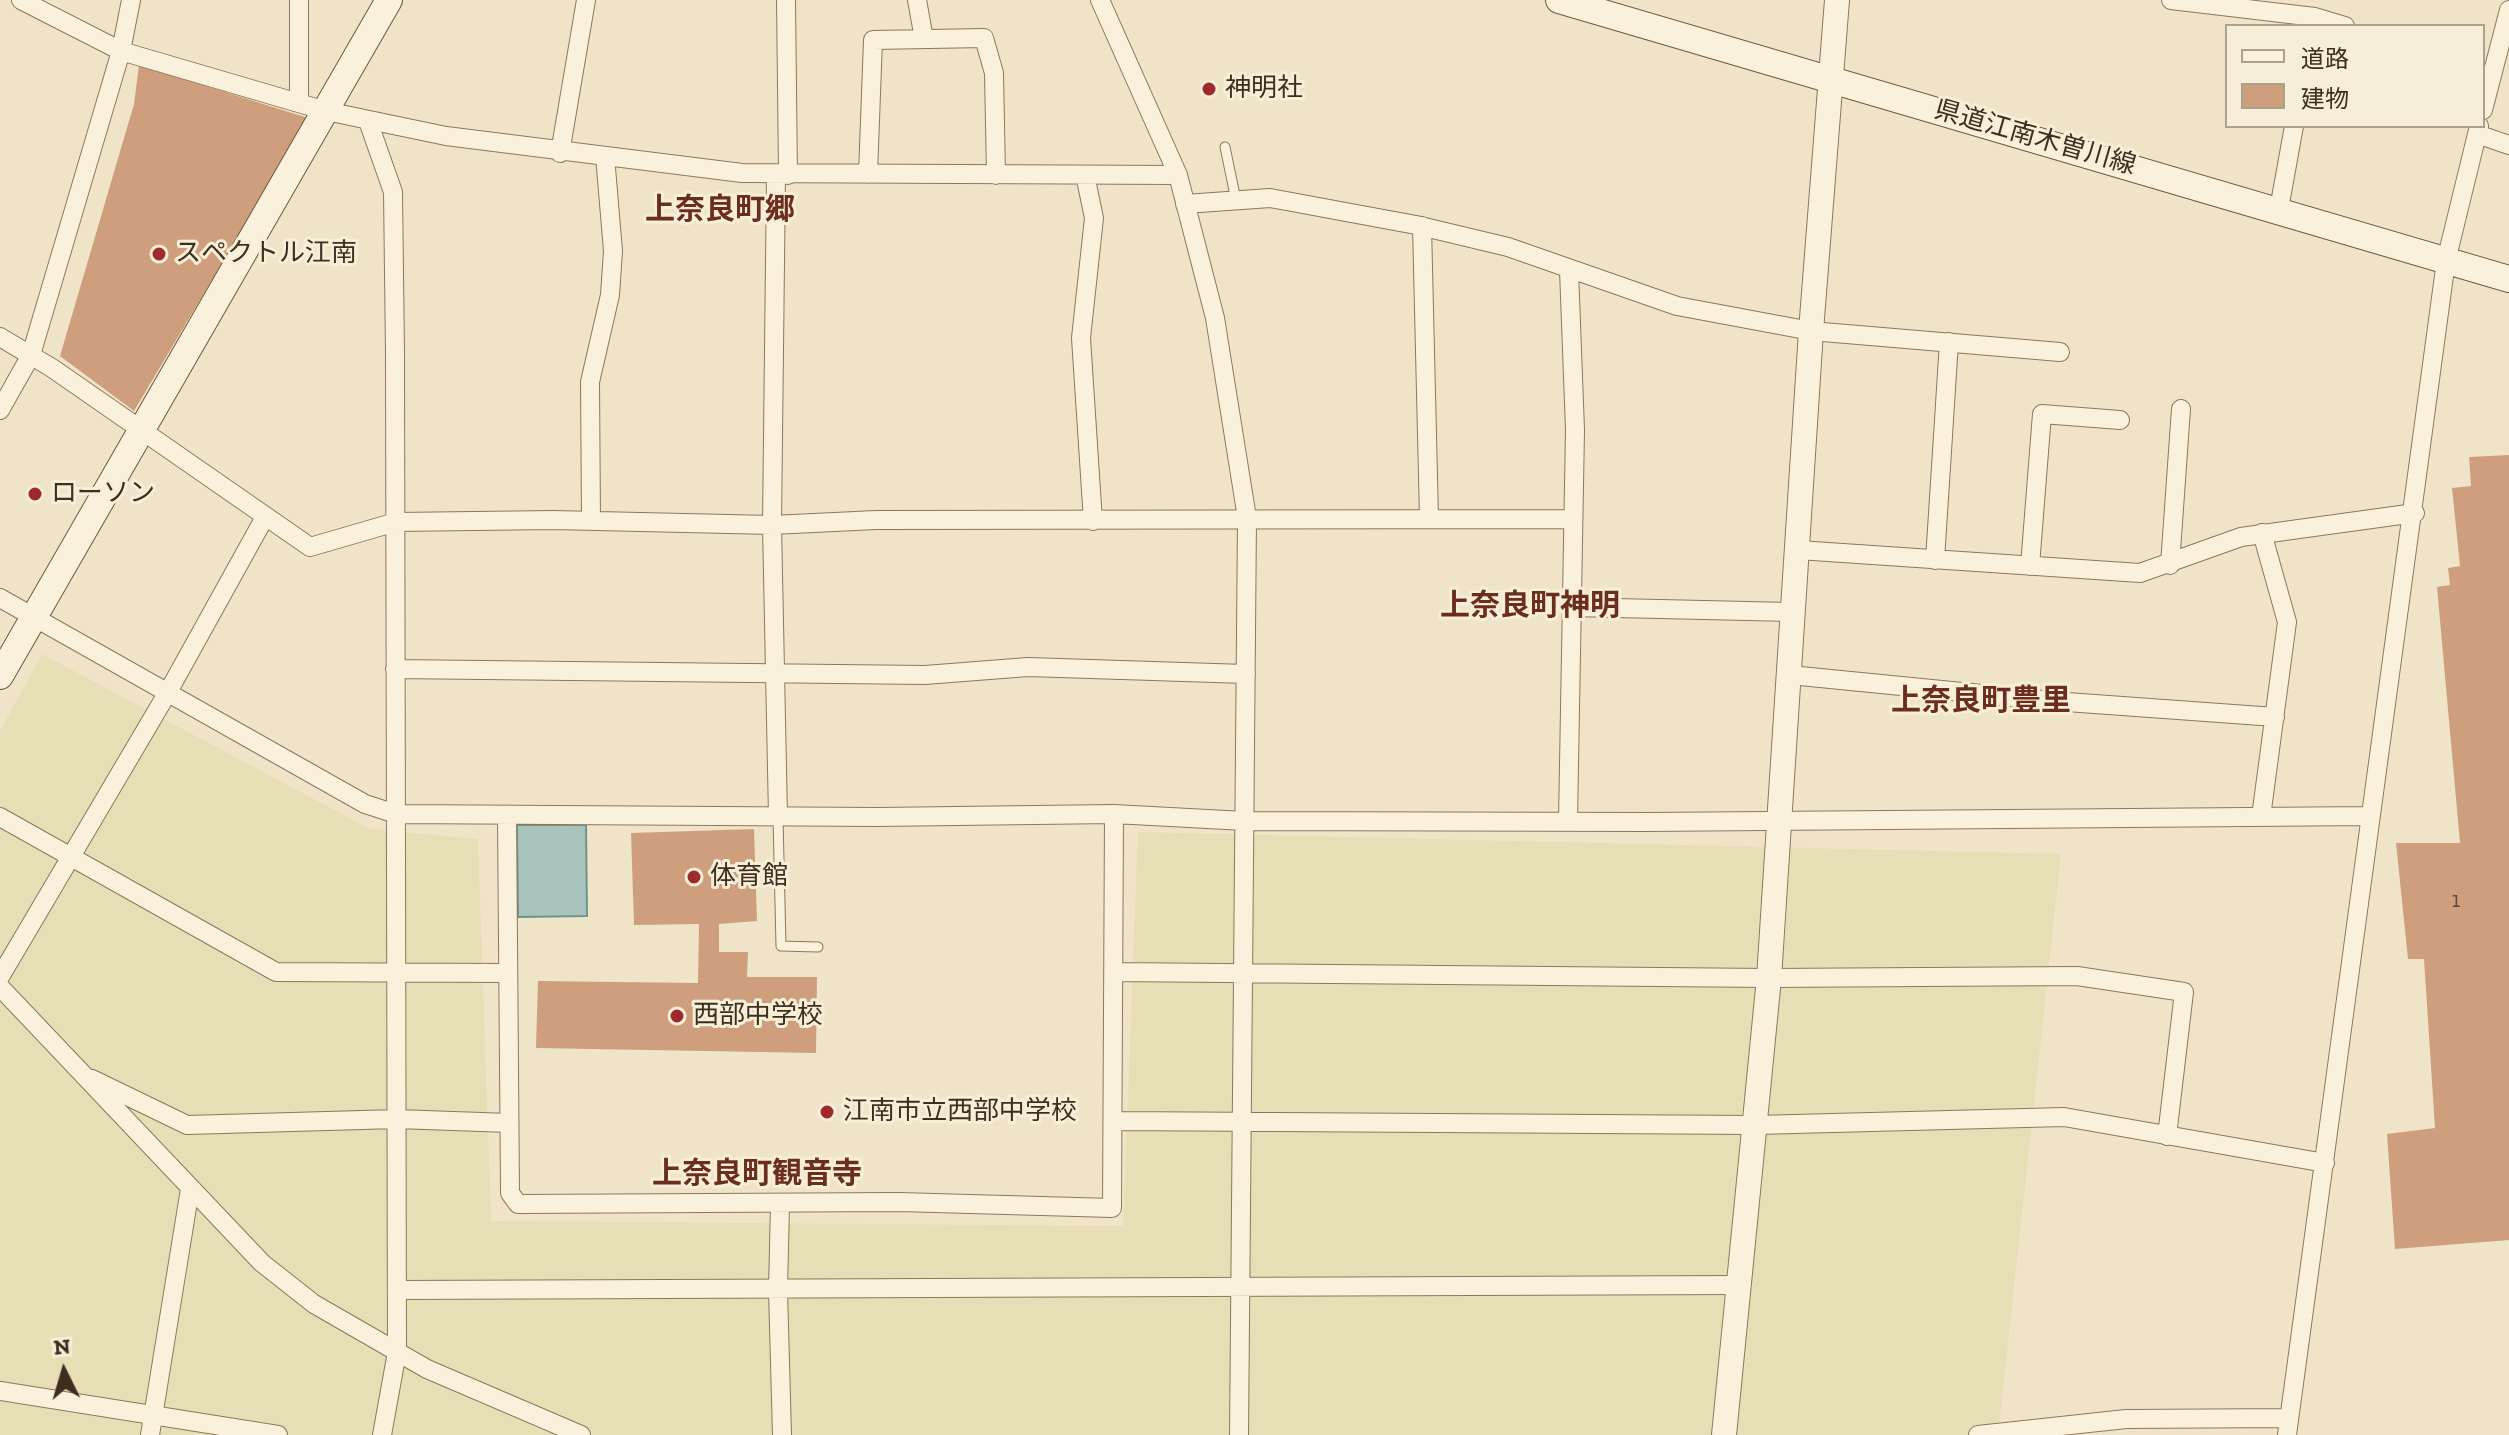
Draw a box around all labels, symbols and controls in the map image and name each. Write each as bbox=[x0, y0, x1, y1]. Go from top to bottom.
legend bbox=[2225, 24, 2485, 128]
text: 道路 bbox=[2301, 44, 2349, 73]
place label: 神明社 bbox=[1225, 73, 1303, 105]
marker: 神明社 bbox=[1200, 80, 1218, 98]
text: 建物 bbox=[2301, 84, 2349, 113]
street label: 県道江南木曽川線 bbox=[1931, 94, 2139, 182]
district label: 上奈良町郷 bbox=[645, 192, 795, 228]
place label: スペクトル江南 bbox=[175, 238, 357, 270]
marker: スペクトル江南 bbox=[150, 245, 168, 263]
place label: ローソン bbox=[51, 478, 155, 510]
marker: ローソン bbox=[26, 485, 44, 503]
district label: 上奈良町神明 bbox=[1440, 588, 1620, 624]
district label: 上奈良町豊里 bbox=[1891, 683, 2071, 719]
place label: 体育館 bbox=[710, 861, 788, 893]
marker: 体育館 bbox=[685, 868, 703, 886]
house number: 1 bbox=[2452, 888, 2460, 914]
place label: 西部中学校 bbox=[693, 1000, 823, 1032]
marker: 西部中学校 bbox=[668, 1007, 686, 1025]
place label: 江南市立西部中学校 bbox=[843, 1096, 1077, 1128]
marker: 江南市立西部中学校 bbox=[818, 1103, 836, 1121]
district label: 上奈良町観音寺 bbox=[652, 1156, 862, 1192]
north arrow bbox=[24, 1331, 104, 1411]
text: N bbox=[52, 1332, 71, 1361]

